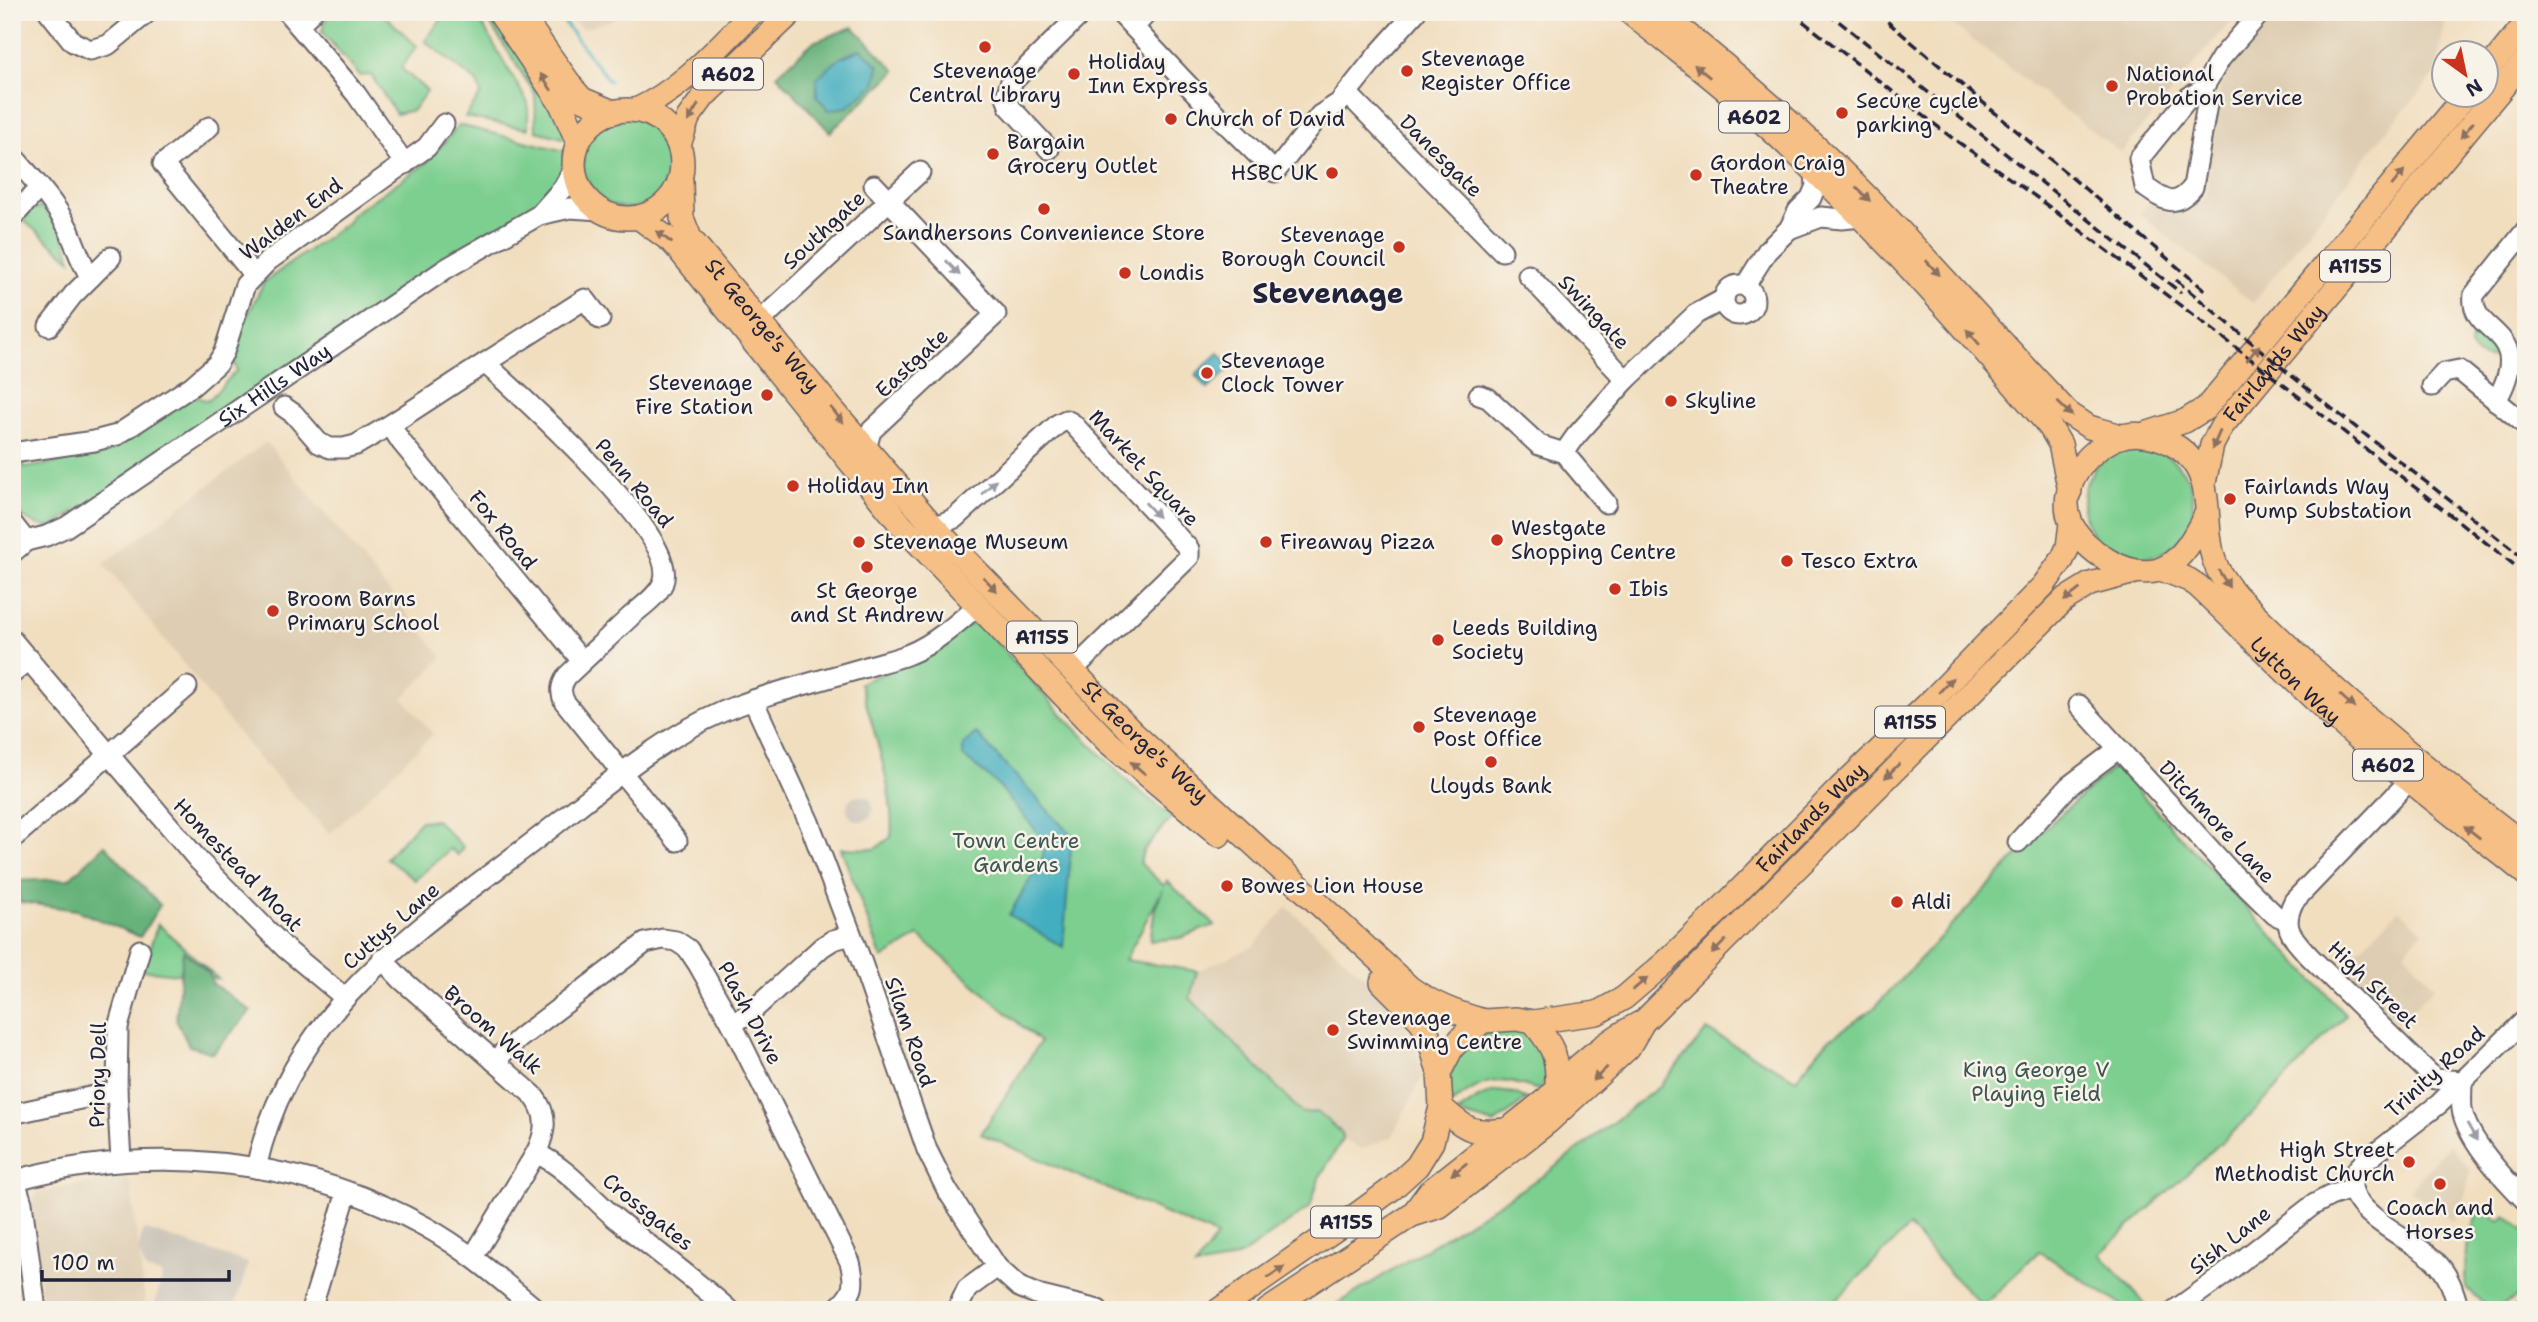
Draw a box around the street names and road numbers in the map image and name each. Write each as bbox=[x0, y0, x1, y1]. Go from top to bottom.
road number: A602 bbox=[693, 58, 763, 90]
road number: A602 bbox=[1719, 102, 1789, 132]
street label: Danesgate bbox=[1393, 108, 1489, 204]
street label: Walden End bbox=[234, 171, 348, 267]
street label: Southgate bbox=[777, 184, 871, 276]
road number: A1155 bbox=[2320, 250, 2390, 282]
street label: St George's Way bbox=[699, 252, 826, 398]
street label: Swingate bbox=[1552, 268, 1636, 356]
street label: Fairlands Way bbox=[2217, 298, 2331, 428]
street label: Eastgate bbox=[869, 322, 955, 404]
street label: Six Hills Way bbox=[212, 337, 336, 434]
street label: Market Square bbox=[1083, 403, 1205, 533]
street label: Penn Road bbox=[588, 432, 680, 534]
street label: Fox Road bbox=[462, 485, 544, 575]
road number: A1155 bbox=[1007, 622, 1077, 652]
street label: Lytton Way bbox=[2244, 630, 2347, 731]
street label: St George's Way bbox=[1075, 674, 1215, 810]
road number: A1155 bbox=[1875, 706, 1945, 737]
road number: A602 bbox=[2353, 750, 2423, 780]
street label: Ditchmore Lane bbox=[2153, 754, 2281, 890]
street label: Fairlands Way bbox=[1750, 756, 1873, 879]
street label: Homestead Moat bbox=[167, 792, 309, 938]
street label: Cuttys Lane bbox=[336, 876, 446, 976]
street label: High Street bbox=[2322, 935, 2424, 1035]
street label: Plash Drive bbox=[711, 956, 789, 1070]
street label: Silam Road bbox=[878, 973, 942, 1091]
street label: Broom Walk bbox=[438, 979, 548, 1081]
street label: Trinity Road bbox=[2379, 1020, 2491, 1124]
street label: Priory Dell bbox=[83, 1021, 113, 1128]
street label: Crossgates bbox=[597, 1167, 699, 1257]
street label: Sish Lane bbox=[2183, 1199, 2277, 1281]
road number: A1155 bbox=[1311, 1206, 1381, 1238]

